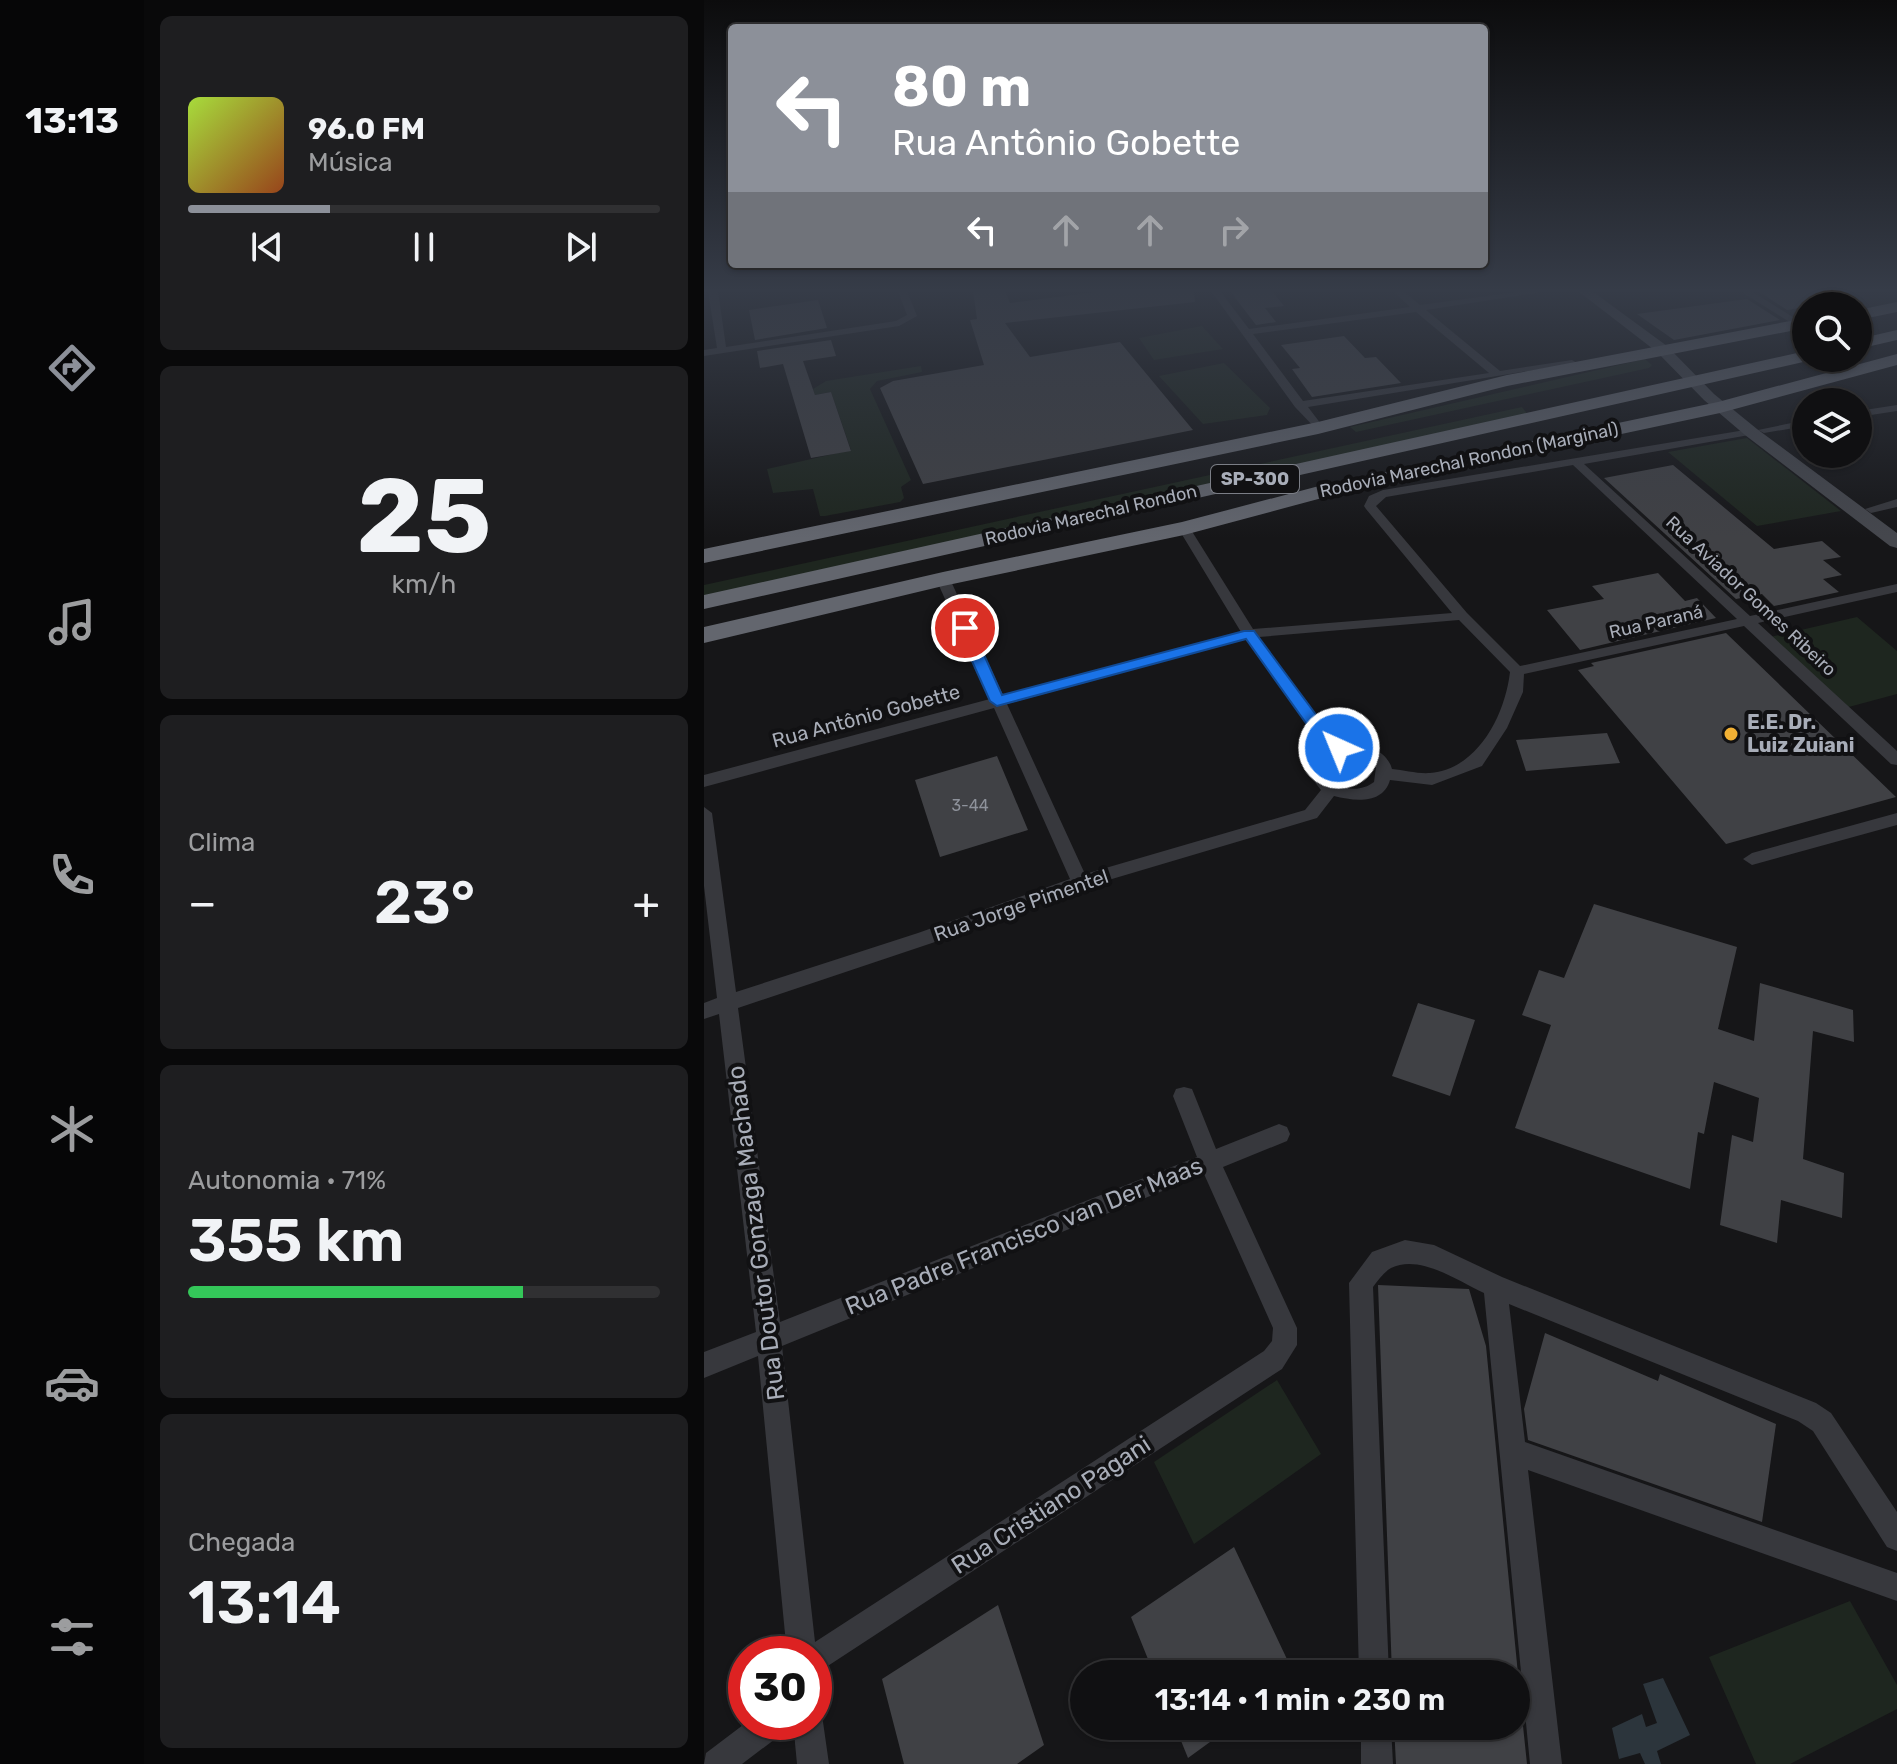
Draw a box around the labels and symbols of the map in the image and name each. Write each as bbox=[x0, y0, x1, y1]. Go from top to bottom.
street label: Rodovia Marechal Rondon (Marginal) bbox=[1318, 418, 1620, 502]
road number: SP-300 bbox=[1211, 465, 1299, 493]
street label: Rodovia Marechal Rondon bbox=[983, 480, 1199, 550]
street label: Rua Aviador Gomes Ribeiro bbox=[1661, 511, 1841, 681]
pin bbox=[931, 594, 999, 662]
street label: Rua Paraná bbox=[1607, 601, 1705, 643]
street label: Rua Antônio Gobette bbox=[769, 679, 963, 753]
position arrow bbox=[1297, 706, 1381, 790]
place label: E.E. Dr. Luiz Zuiani bbox=[1747, 710, 1854, 757]
marker: E.E. Dr. Luiz Zuiani bbox=[1722, 725, 1740, 743]
house number: 3-44 bbox=[951, 796, 989, 815]
street label: Rua Jorge Pimentel bbox=[930, 864, 1112, 946]
street label: Rua Doutor Gonzaga Machado bbox=[722, 1064, 790, 1402]
street label: Rua Padre Francisco van Der Maas bbox=[841, 1151, 1207, 1321]
street label: Rua Cristiano Pagani bbox=[946, 1430, 1156, 1580]
speed limit sign: 30 bbox=[728, 1636, 832, 1740]

